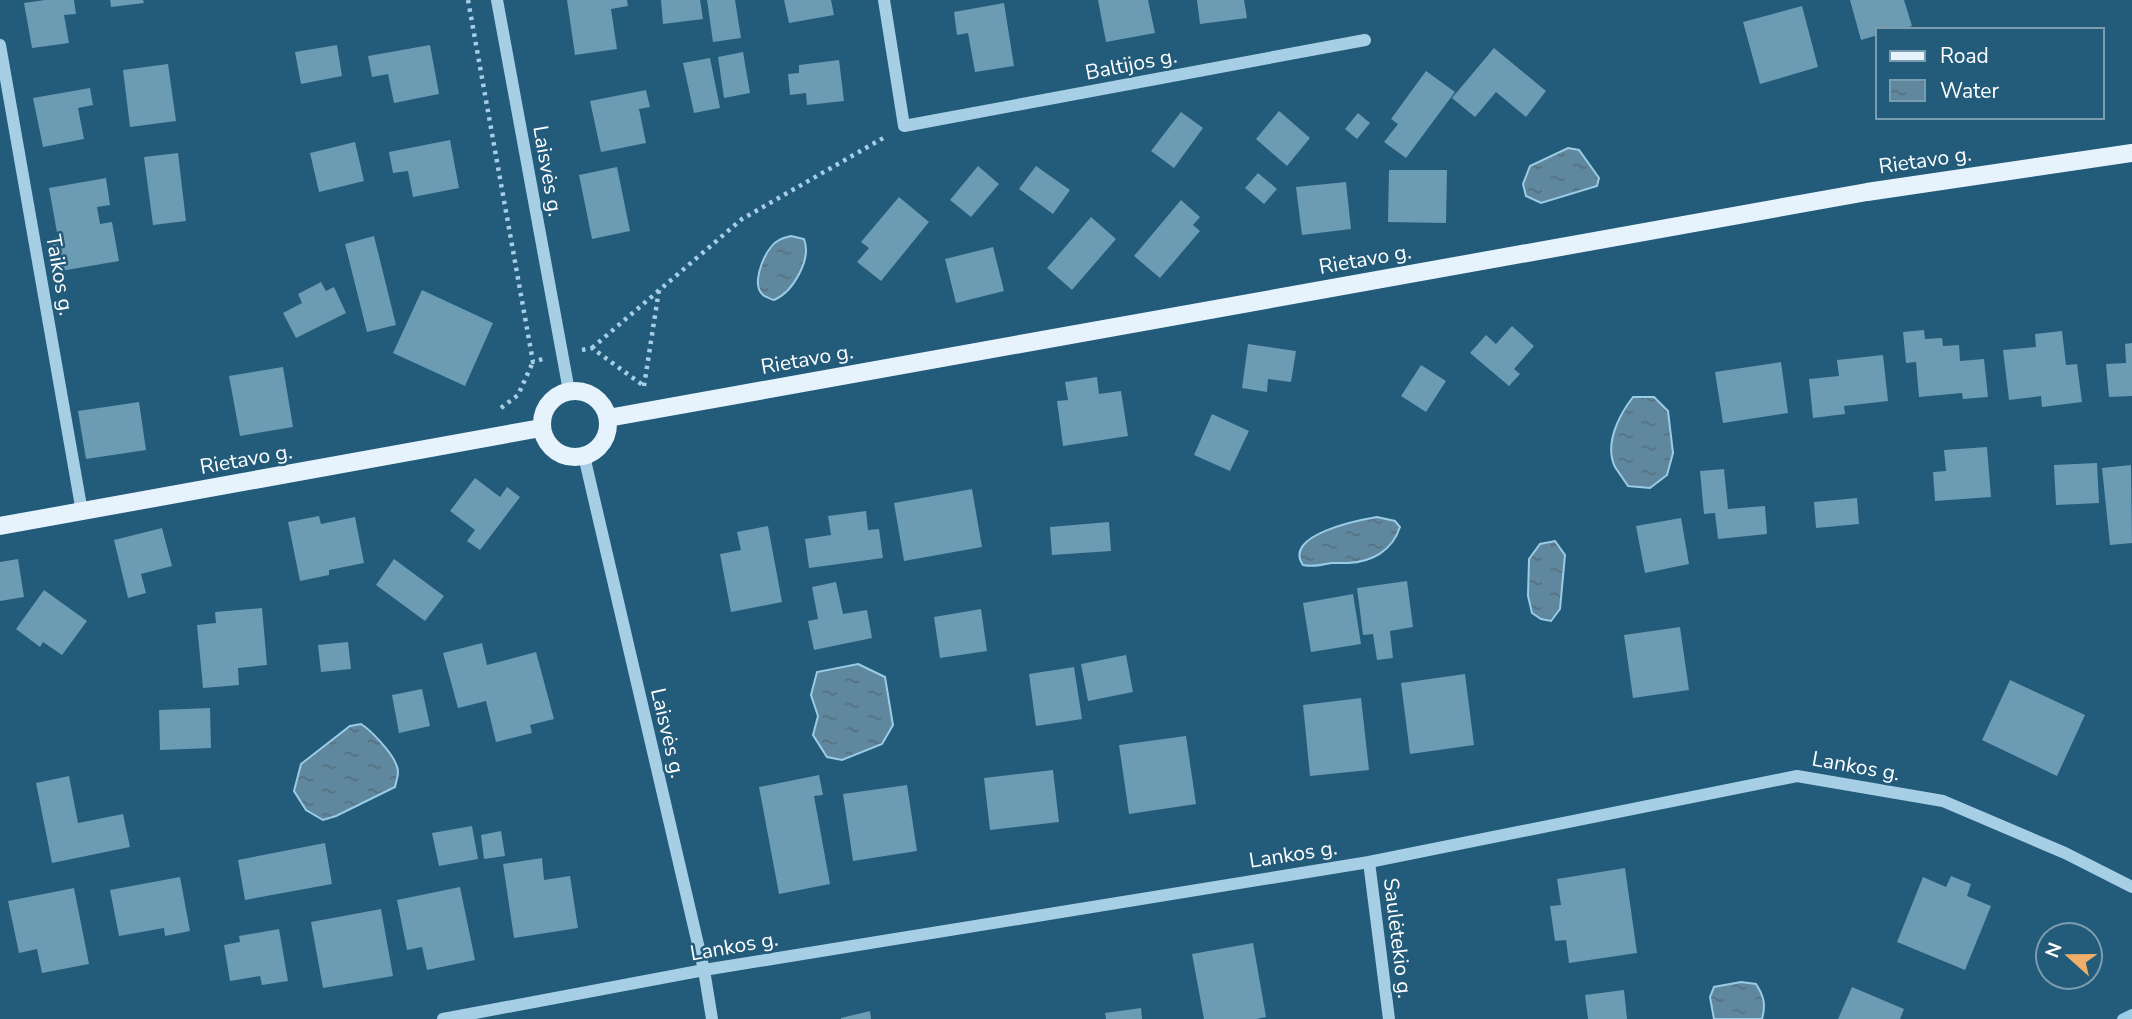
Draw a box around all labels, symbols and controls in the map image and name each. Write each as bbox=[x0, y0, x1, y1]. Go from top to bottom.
legend bbox=[1876, 28, 2104, 119]
street label: Baltijos g. bbox=[1083, 41, 1179, 87]
text: Road bbox=[1940, 42, 1989, 70]
text: Water bbox=[1940, 77, 1999, 105]
street label: Laisvės g. bbox=[526, 123, 570, 219]
street label: Rietavo g. bbox=[1877, 140, 1973, 180]
street label: Taikos g. bbox=[39, 232, 81, 318]
street label: Rietavo g. bbox=[1317, 237, 1413, 281]
street label: Rietavo g. bbox=[759, 337, 855, 381]
street label: Rietavo g. bbox=[198, 437, 294, 481]
street label: Laisvės g. bbox=[644, 685, 692, 781]
street label: Lankos g. bbox=[1810, 744, 1902, 788]
street label: Lankos g. bbox=[1247, 833, 1339, 875]
street label: Saulėtekio g. bbox=[1377, 876, 1419, 1000]
north arrow bbox=[2034, 921, 2104, 991]
street label: Lankos g. bbox=[688, 924, 780, 968]
text: N bbox=[2039, 939, 2069, 962]

